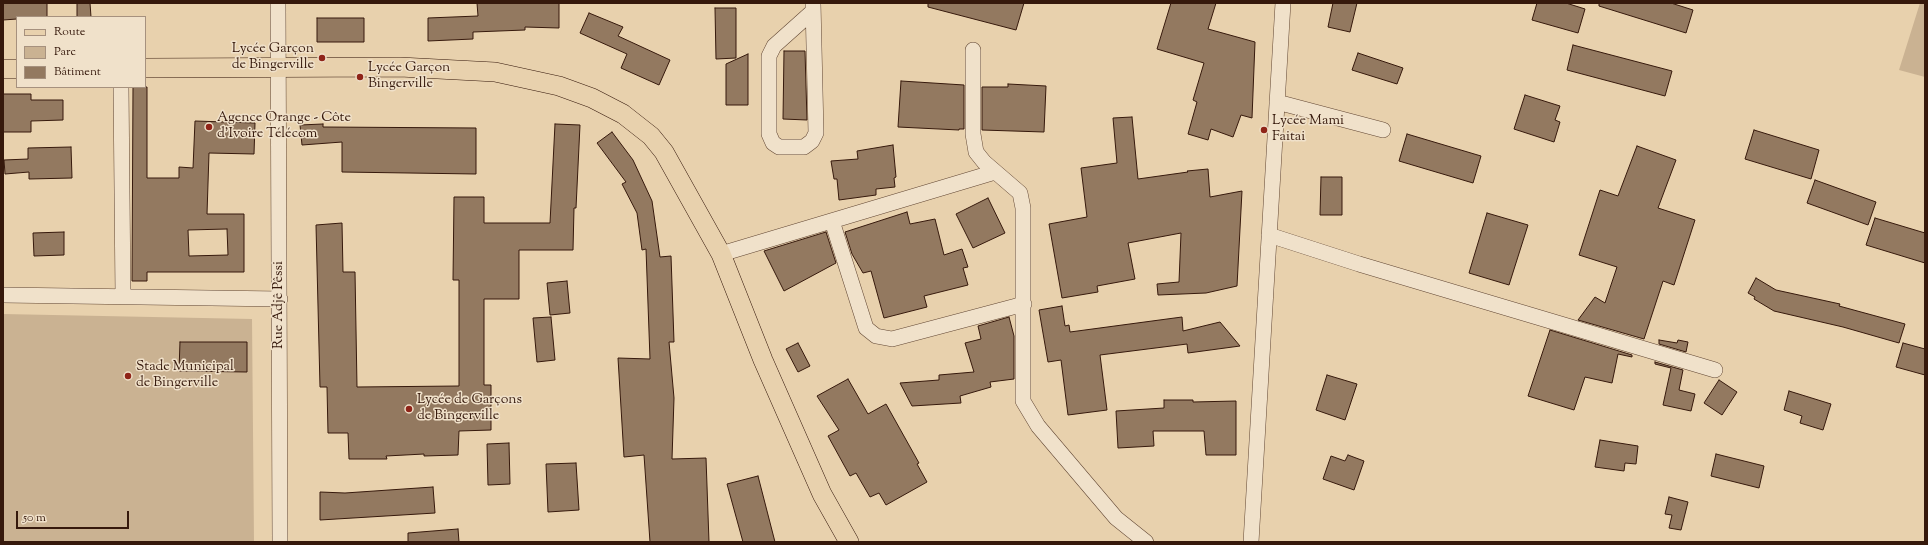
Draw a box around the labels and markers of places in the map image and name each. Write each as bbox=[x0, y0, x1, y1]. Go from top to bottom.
place label: Lycée Garçon de Bingerville bbox=[232, 42, 314, 74]
marker: Lycée Garçon de Bingerville bbox=[317, 53, 327, 63]
place label: Lycée Garçon Bingerville bbox=[368, 61, 450, 94]
marker: Lycée Garçon Bingerville bbox=[355, 72, 365, 82]
place label: Agence Orange - Côte d'Ivoire Télécom bbox=[217, 111, 351, 144]
place label: Lycée Mami Faitai bbox=[1272, 114, 1344, 146]
marker: Agence Orange - Côte d'Ivoire Télécom bbox=[204, 122, 214, 132]
marker: Lycée Mami Faitai bbox=[1259, 125, 1269, 135]
place label: Stade Municipal de Bingerville bbox=[136, 360, 234, 392]
marker: Stade Municipal de Bingerville bbox=[123, 371, 133, 381]
place label: Lycée de Garçons de Bingerville bbox=[417, 393, 522, 426]
marker: Lycée de Garçons de Bingerville bbox=[404, 404, 414, 414]

